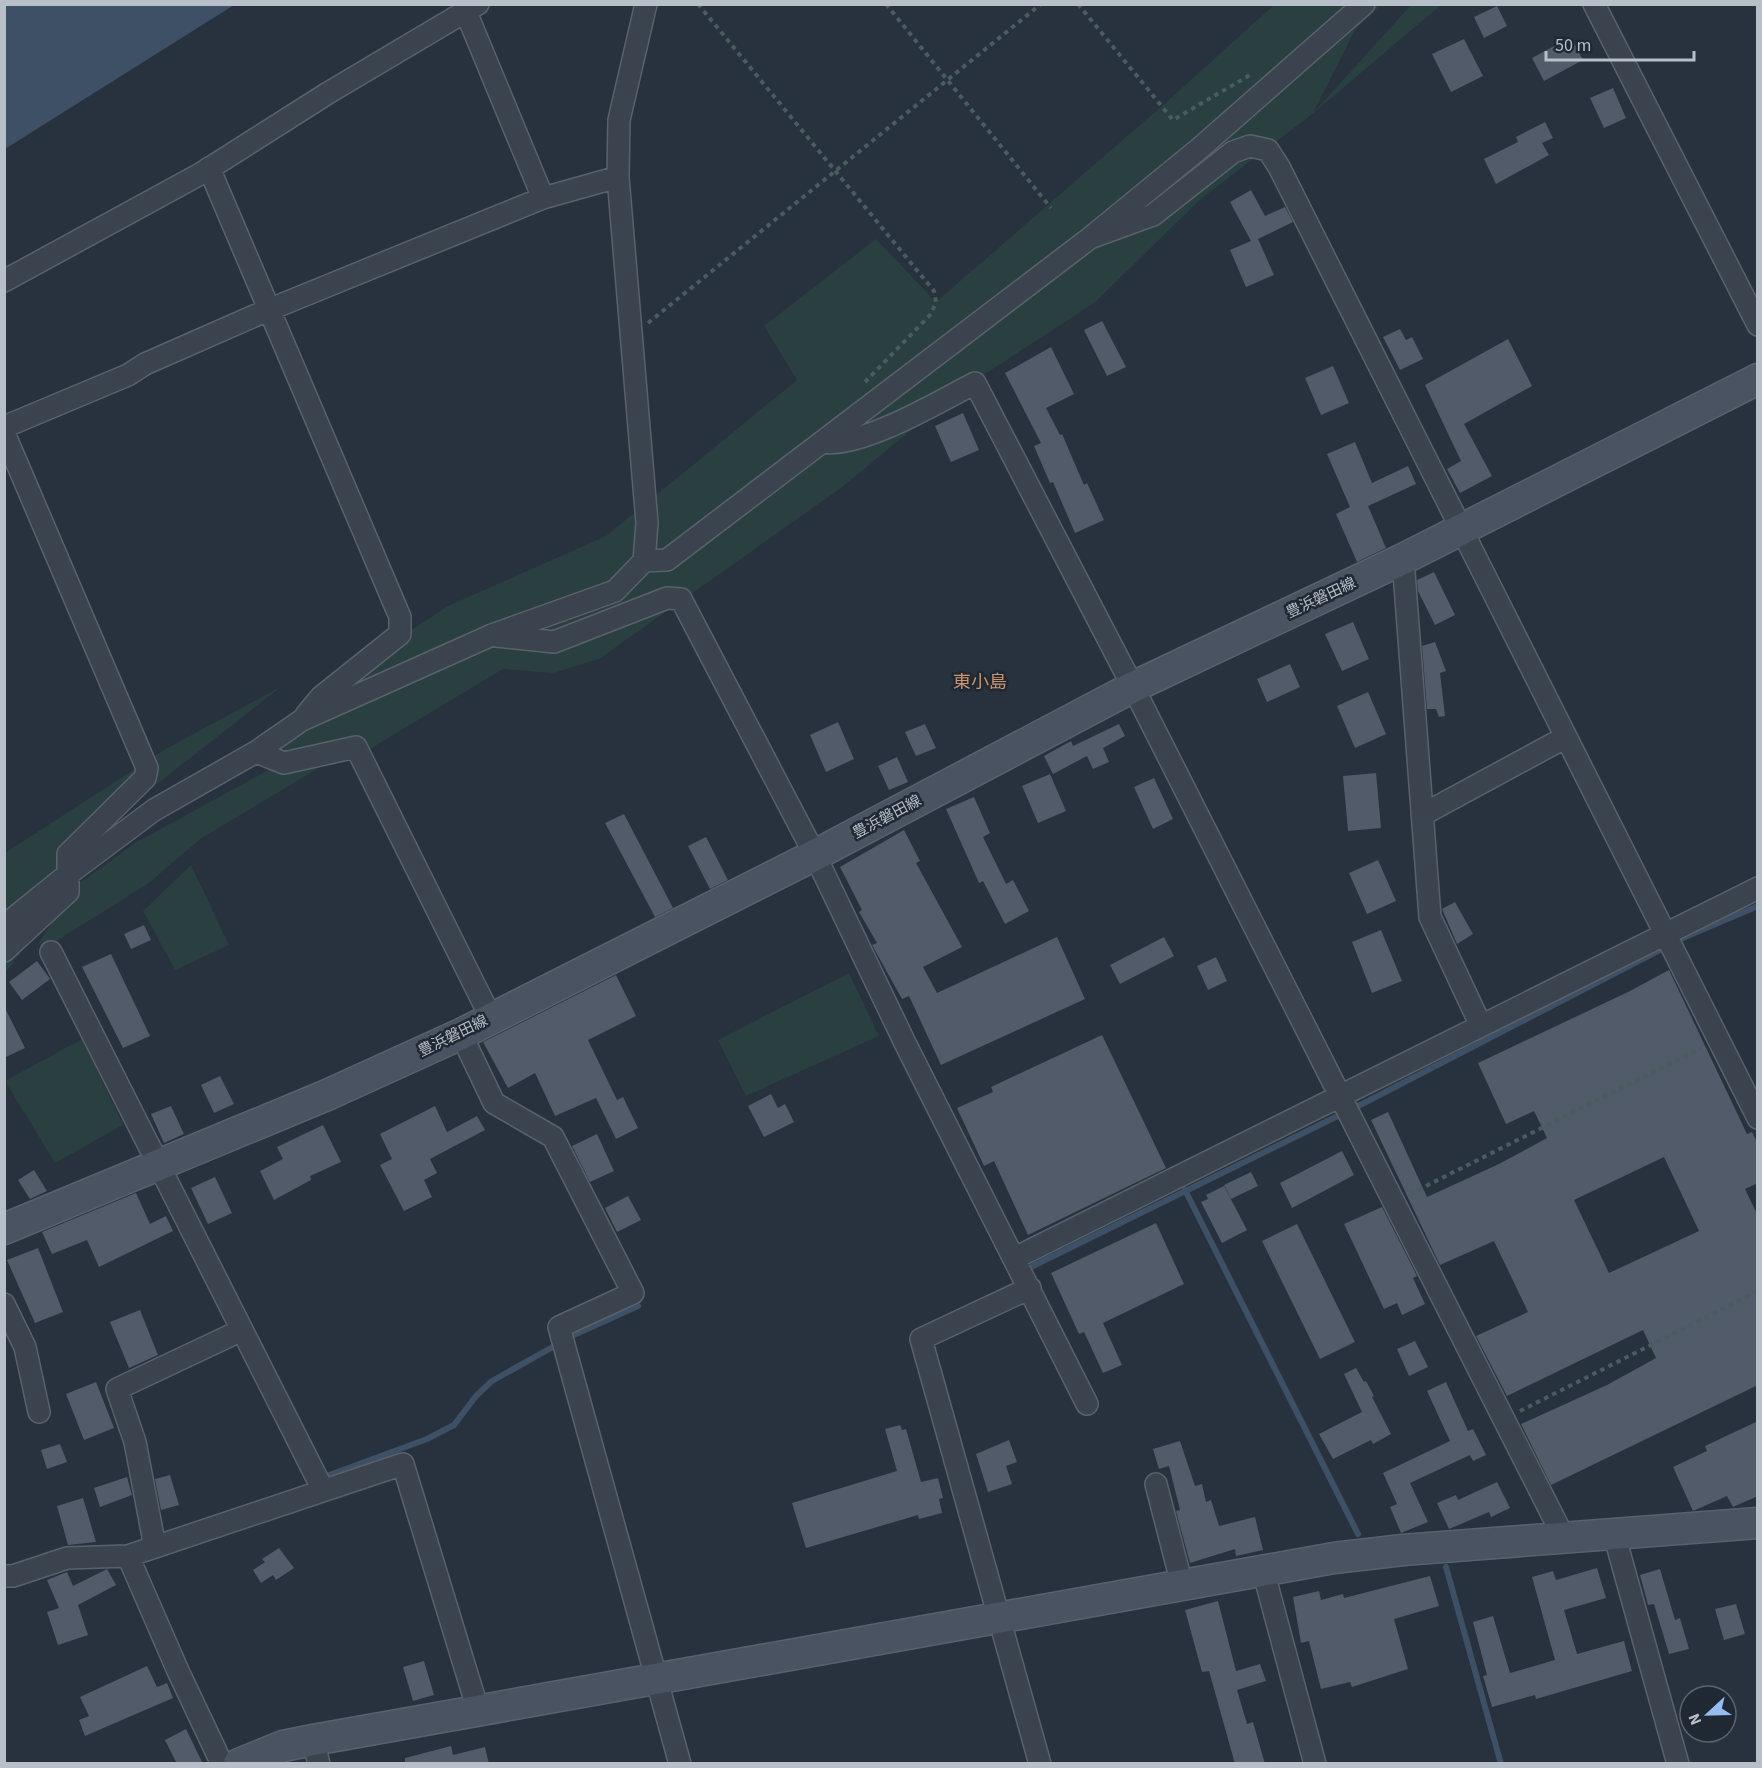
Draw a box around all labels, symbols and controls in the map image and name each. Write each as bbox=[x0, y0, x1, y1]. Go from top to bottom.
scale bar bbox=[1546, 24, 1694, 62]
text: 50 m bbox=[1555, 33, 1591, 58]
street label: 豊浜磐田線 bbox=[1283, 573, 1359, 623]
district label: 東小島 bbox=[953, 670, 1007, 695]
street label: 豊浜磐田線 bbox=[849, 790, 925, 844]
street label: 豊浜磐田線 bbox=[415, 1010, 491, 1062]
north arrow bbox=[1678, 1684, 1738, 1744]
text: N bbox=[1683, 1710, 1707, 1728]

